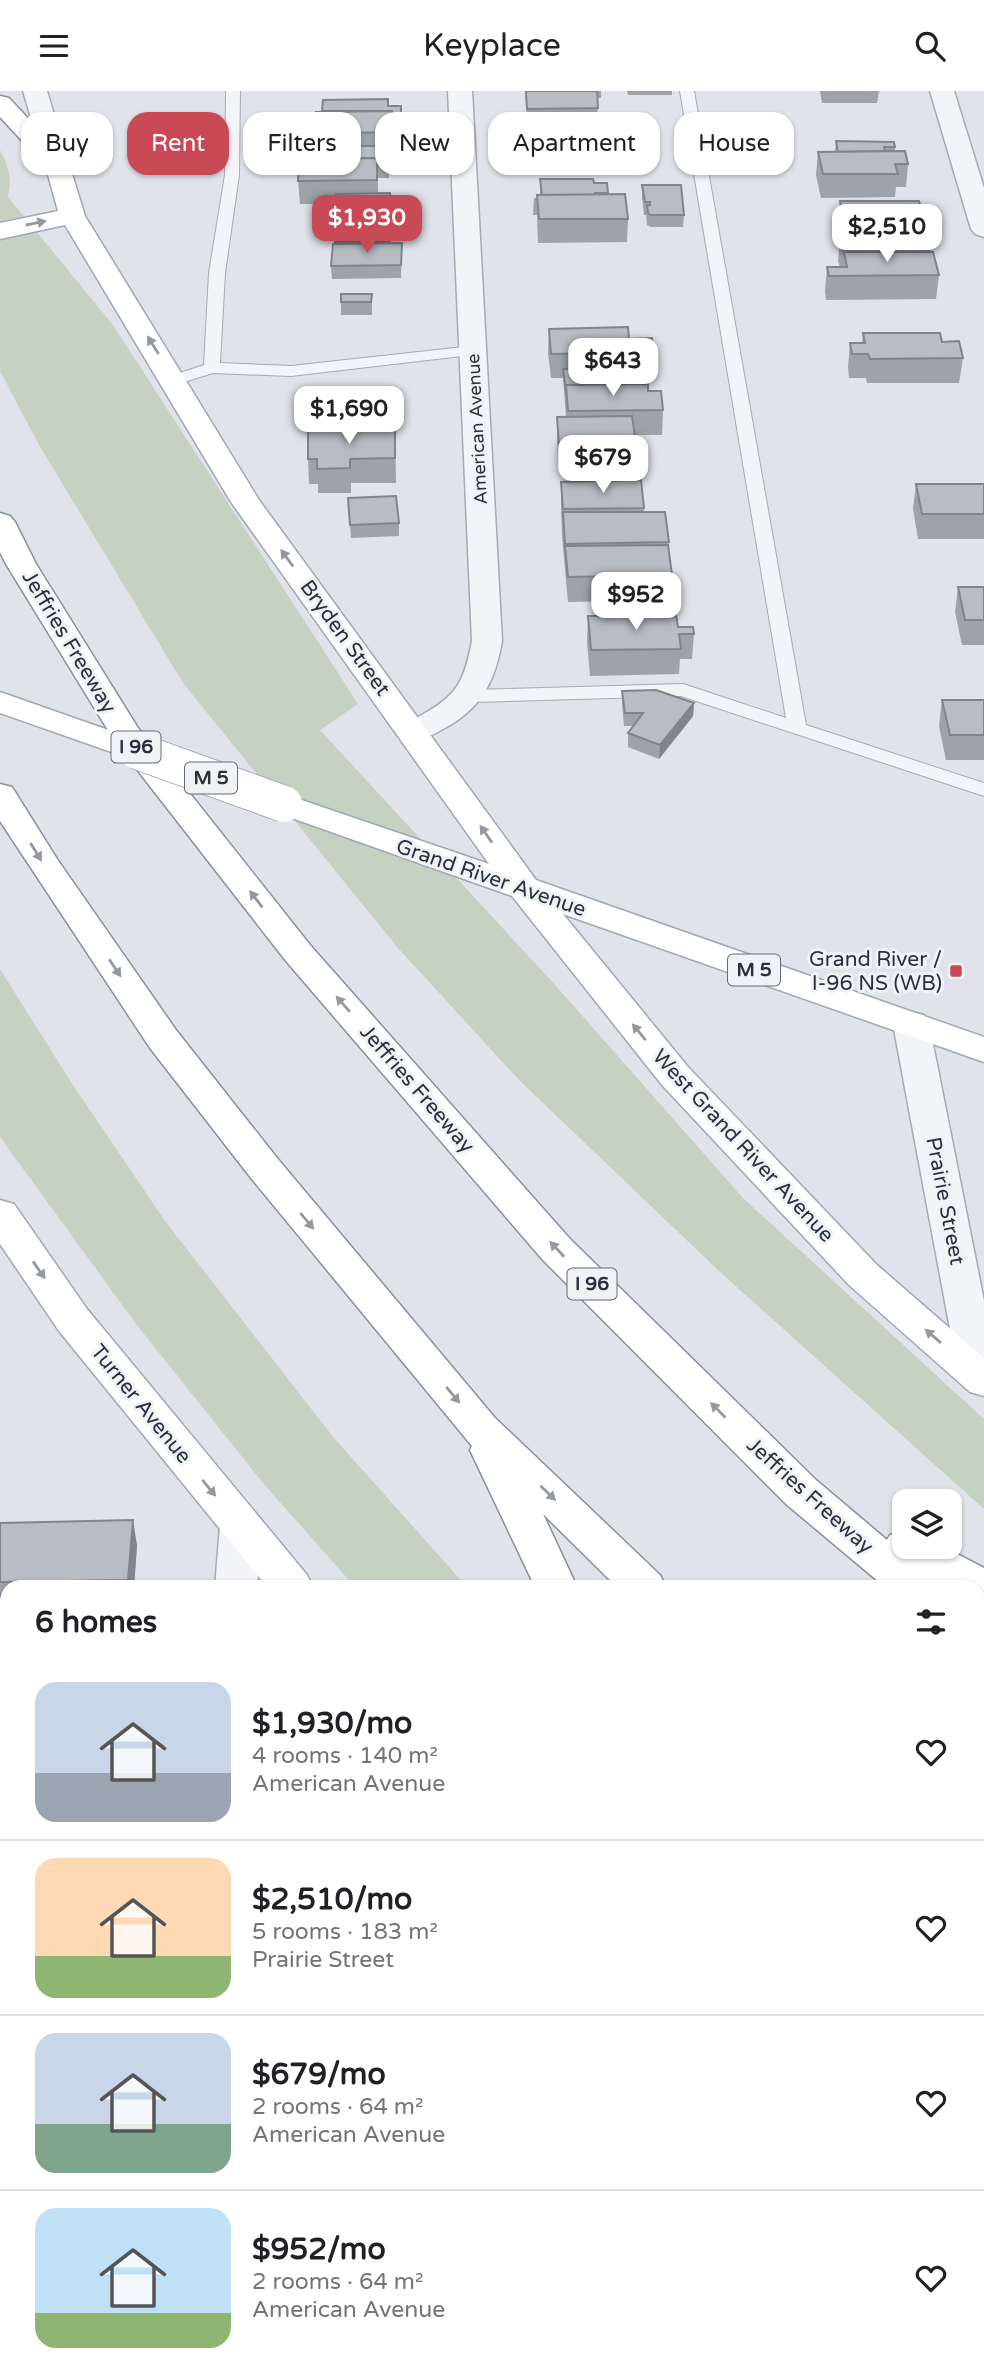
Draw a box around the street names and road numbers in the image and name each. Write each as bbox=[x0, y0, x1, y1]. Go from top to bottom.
street label: American Avenue bbox=[462, 353, 492, 505]
street label: Jeffries Freeway bbox=[17, 566, 121, 718]
street label: Bryden Street bbox=[295, 575, 395, 701]
road number: I 96 bbox=[111, 731, 160, 762]
road number: M 5 bbox=[185, 763, 237, 793]
street label: Grand River Avenue bbox=[393, 834, 589, 922]
road number: M 5 bbox=[728, 955, 780, 985]
street label: Jeffries Freeway bbox=[355, 1020, 479, 1158]
street label: West Grand River Avenue bbox=[647, 1044, 839, 1248]
street label: Prairie Street bbox=[920, 1135, 970, 1267]
road number: I 96 bbox=[568, 1268, 616, 1299]
street label: Turner Avenue bbox=[85, 1340, 197, 1469]
street label: Jeffries Freeway bbox=[742, 1433, 878, 1559]

